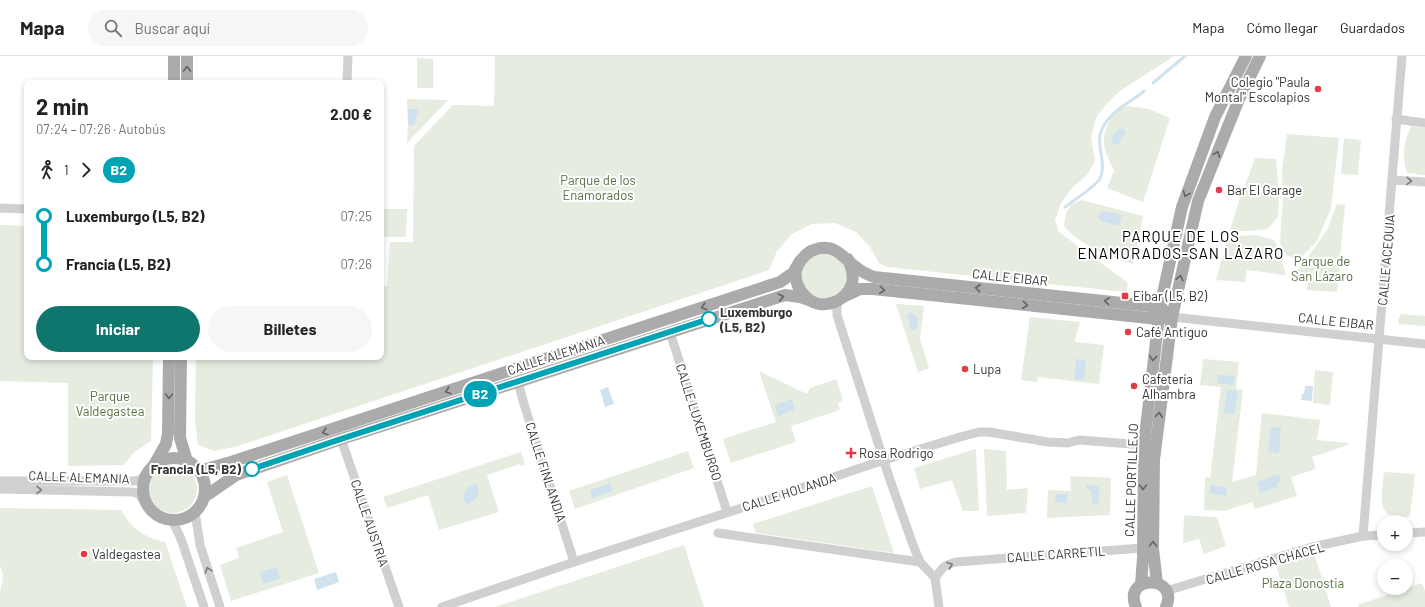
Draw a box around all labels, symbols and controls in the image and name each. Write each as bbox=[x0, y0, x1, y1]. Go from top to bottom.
search box bbox=[88, 10, 368, 46]
text: Mapa bbox=[20, 16, 64, 39]
icon: search bbox=[102, 17, 124, 39]
text: Buscar aquí bbox=[134, 19, 210, 37]
text: Mapa bbox=[1192, 19, 1224, 36]
text: Cómo llegar bbox=[1246, 19, 1318, 36]
text: Guardados bbox=[1340, 19, 1405, 36]
one-way arrow bbox=[183, 66, 191, 72]
place label: Colegio "Paula Montal" Escolapios bbox=[1205, 74, 1310, 105]
marker: Colegio "Paula Montal" Escolapios bbox=[1313, 84, 1323, 94]
text: 2 min bbox=[36, 93, 89, 119]
text: 2.00 € bbox=[330, 105, 372, 123]
text: 07:24 – 07:26 · Autobús bbox=[36, 121, 165, 137]
one-way arrow bbox=[1212, 151, 1220, 159]
icon: walk bbox=[36, 159, 58, 181]
icon: forward bbox=[75, 159, 97, 181]
text: B2 bbox=[111, 161, 127, 178]
text: 1 bbox=[64, 162, 69, 178]
park label: Parque de los Enamorados bbox=[560, 172, 636, 203]
one-way arrow bbox=[1406, 177, 1412, 185]
place label: Bar El Garage bbox=[1227, 182, 1302, 198]
marker: Bar El Garage bbox=[1214, 185, 1224, 195]
one-way arrow bbox=[1183, 191, 1191, 198]
text: Luxemburgo (L5, B2) bbox=[66, 207, 204, 225]
text: 07:25 bbox=[340, 208, 372, 224]
street label: CALLE ACEQUIA bbox=[1374, 214, 1398, 306]
district label: PARQUE DE LOS ENAMORADOS-SAN LÁZARO bbox=[1078, 227, 1284, 262]
park label: Parque de San Lázaro bbox=[1291, 253, 1353, 284]
text: Francia (L5, B2) bbox=[66, 255, 170, 273]
text: 07:26 bbox=[340, 256, 372, 272]
street label: CALLE EIBAR bbox=[971, 265, 1049, 289]
one-way arrow bbox=[1175, 275, 1184, 282]
one-way arrow bbox=[975, 284, 981, 293]
one-way arrow bbox=[879, 285, 885, 294]
place label: Eibar (L5, B2) bbox=[1133, 288, 1208, 304]
marker: Eibar (L5, B2) bbox=[1120, 291, 1130, 301]
one-way arrow bbox=[778, 293, 784, 301]
one-way arrow bbox=[1104, 297, 1110, 306]
one-way arrow bbox=[1022, 300, 1028, 309]
one-way arrow bbox=[701, 302, 708, 310]
place label: Luxemburgo (L5, B2) bbox=[719, 304, 793, 335]
button: Iniciar bbox=[36, 306, 200, 352]
button: Billetes bbox=[208, 306, 372, 352]
street label: CALLE EIBAR bbox=[1297, 309, 1375, 333]
marker: Luxemburgo (L5, B2) bbox=[701, 311, 717, 327]
place label: Café Antiguo bbox=[1136, 324, 1208, 340]
marker: Café Antiguo bbox=[1123, 327, 1133, 337]
street label: CALLE ALEMANIA bbox=[505, 332, 607, 378]
one-way arrow bbox=[1149, 355, 1158, 361]
street label: CALLE LUXEMBURGO bbox=[673, 361, 725, 483]
place label: Lupa bbox=[973, 361, 1001, 377]
marker: Lupa bbox=[960, 364, 970, 374]
place label: Cafetería Alhambra bbox=[1142, 371, 1196, 402]
line badge: B2 bbox=[462, 381, 498, 407]
marker: Cafetería Alhambra bbox=[1129, 381, 1139, 391]
text: B2 bbox=[472, 385, 488, 402]
one-way arrow bbox=[445, 386, 452, 395]
park label: Parque Valdegastea bbox=[76, 388, 144, 419]
one-way arrow bbox=[165, 393, 173, 399]
one-way arrow bbox=[1155, 411, 1164, 418]
street label: CALLE FINLANDIA bbox=[522, 420, 570, 524]
street label: CALLE PORTILLEJO bbox=[1121, 423, 1141, 537]
one-way arrow bbox=[321, 427, 328, 435]
place label: Rosa Rodrigo bbox=[859, 445, 934, 461]
marker: Rosa Rodrigo bbox=[846, 448, 856, 458]
place label: Francia (L5, B2) bbox=[151, 461, 241, 477]
marker: Francia (L5, B2) bbox=[244, 461, 260, 477]
street label: CALLE ALEMANIA bbox=[28, 467, 130, 487]
street label: CALLE HOLANDA bbox=[740, 469, 838, 515]
street label: CALLE AUSTRIA bbox=[348, 477, 392, 569]
one-way arrow bbox=[1139, 484, 1147, 490]
one-way arrow bbox=[36, 486, 42, 494]
map controls bbox=[1377, 515, 1413, 595]
button: + bbox=[1377, 515, 1413, 551]
street label: CALLE ROSA CHACEL bbox=[1204, 538, 1326, 588]
one-way arrow bbox=[1149, 541, 1158, 547]
street label: CALLE CARRETIL bbox=[1006, 543, 1106, 565]
place label: Valdegastea bbox=[92, 546, 161, 562]
marker: Valdegastea bbox=[79, 549, 89, 559]
button: − bbox=[1377, 559, 1413, 595]
one-way arrow bbox=[946, 561, 953, 569]
one-way arrow bbox=[204, 567, 212, 574]
park label: Plaza Donostia bbox=[1262, 575, 1344, 591]

